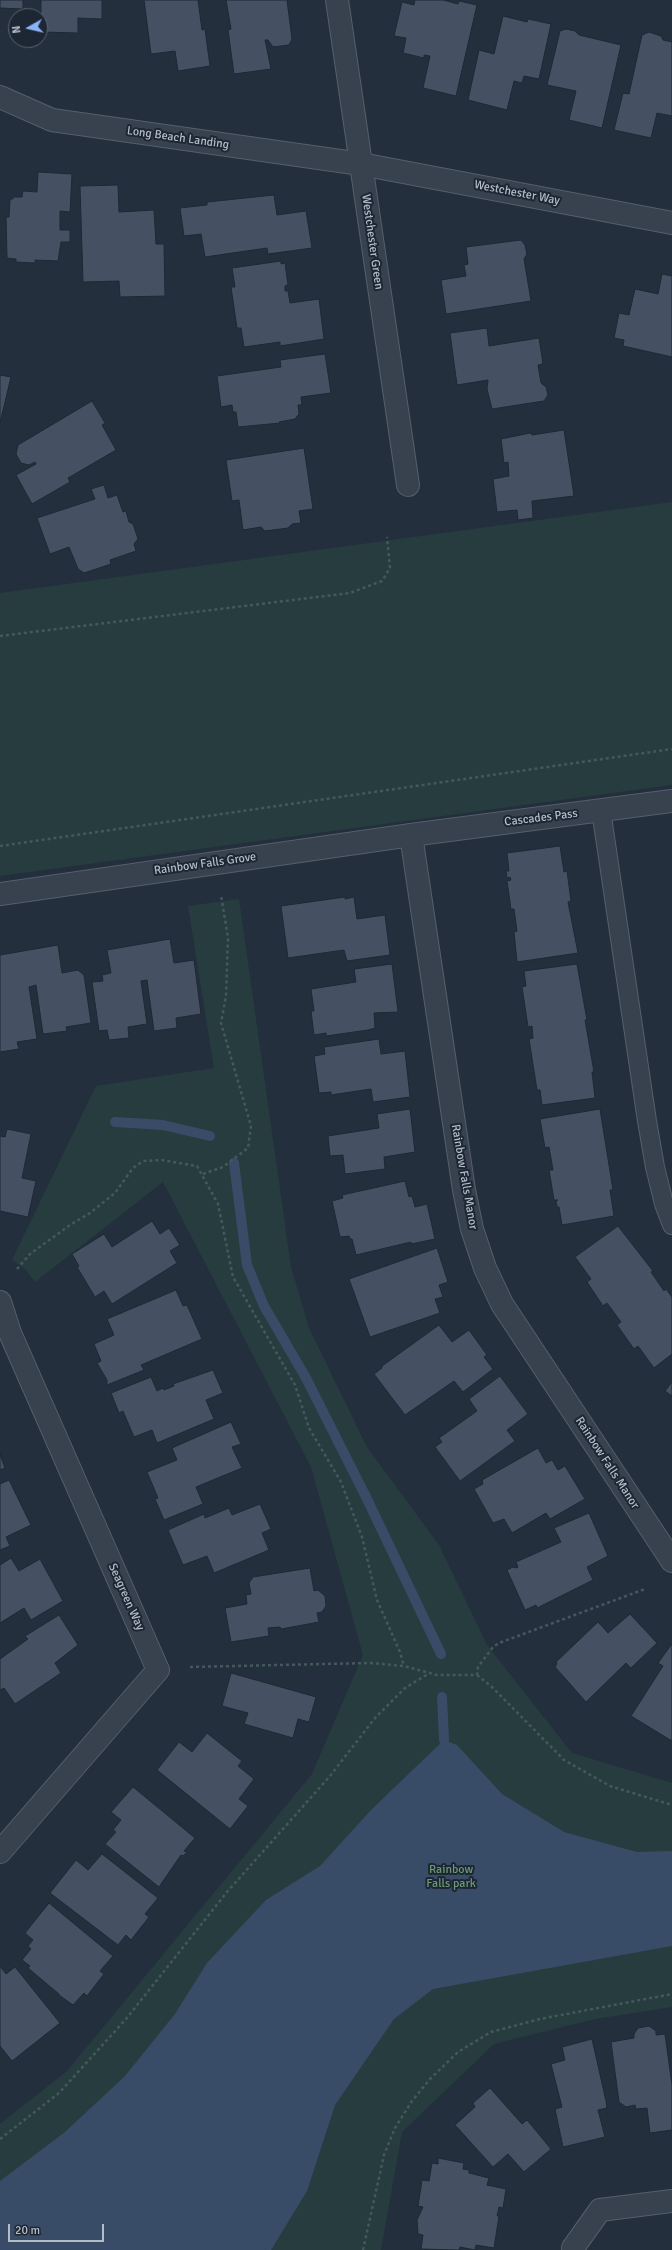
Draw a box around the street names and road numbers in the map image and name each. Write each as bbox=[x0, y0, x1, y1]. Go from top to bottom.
street label: Long Beach Landing bbox=[126, 124, 230, 152]
street label: Westchester Way bbox=[473, 178, 561, 208]
street label: Westchester Green bbox=[358, 193, 386, 291]
street label: Cascades Pass bbox=[504, 806, 578, 830]
street label: Rainbow Falls Grove bbox=[153, 850, 257, 878]
street label: Rainbow Falls Manor bbox=[448, 1123, 480, 1231]
street label: Rainbow Falls Manor bbox=[572, 1414, 642, 1512]
street label: Seagreen Way bbox=[105, 1561, 147, 1633]

